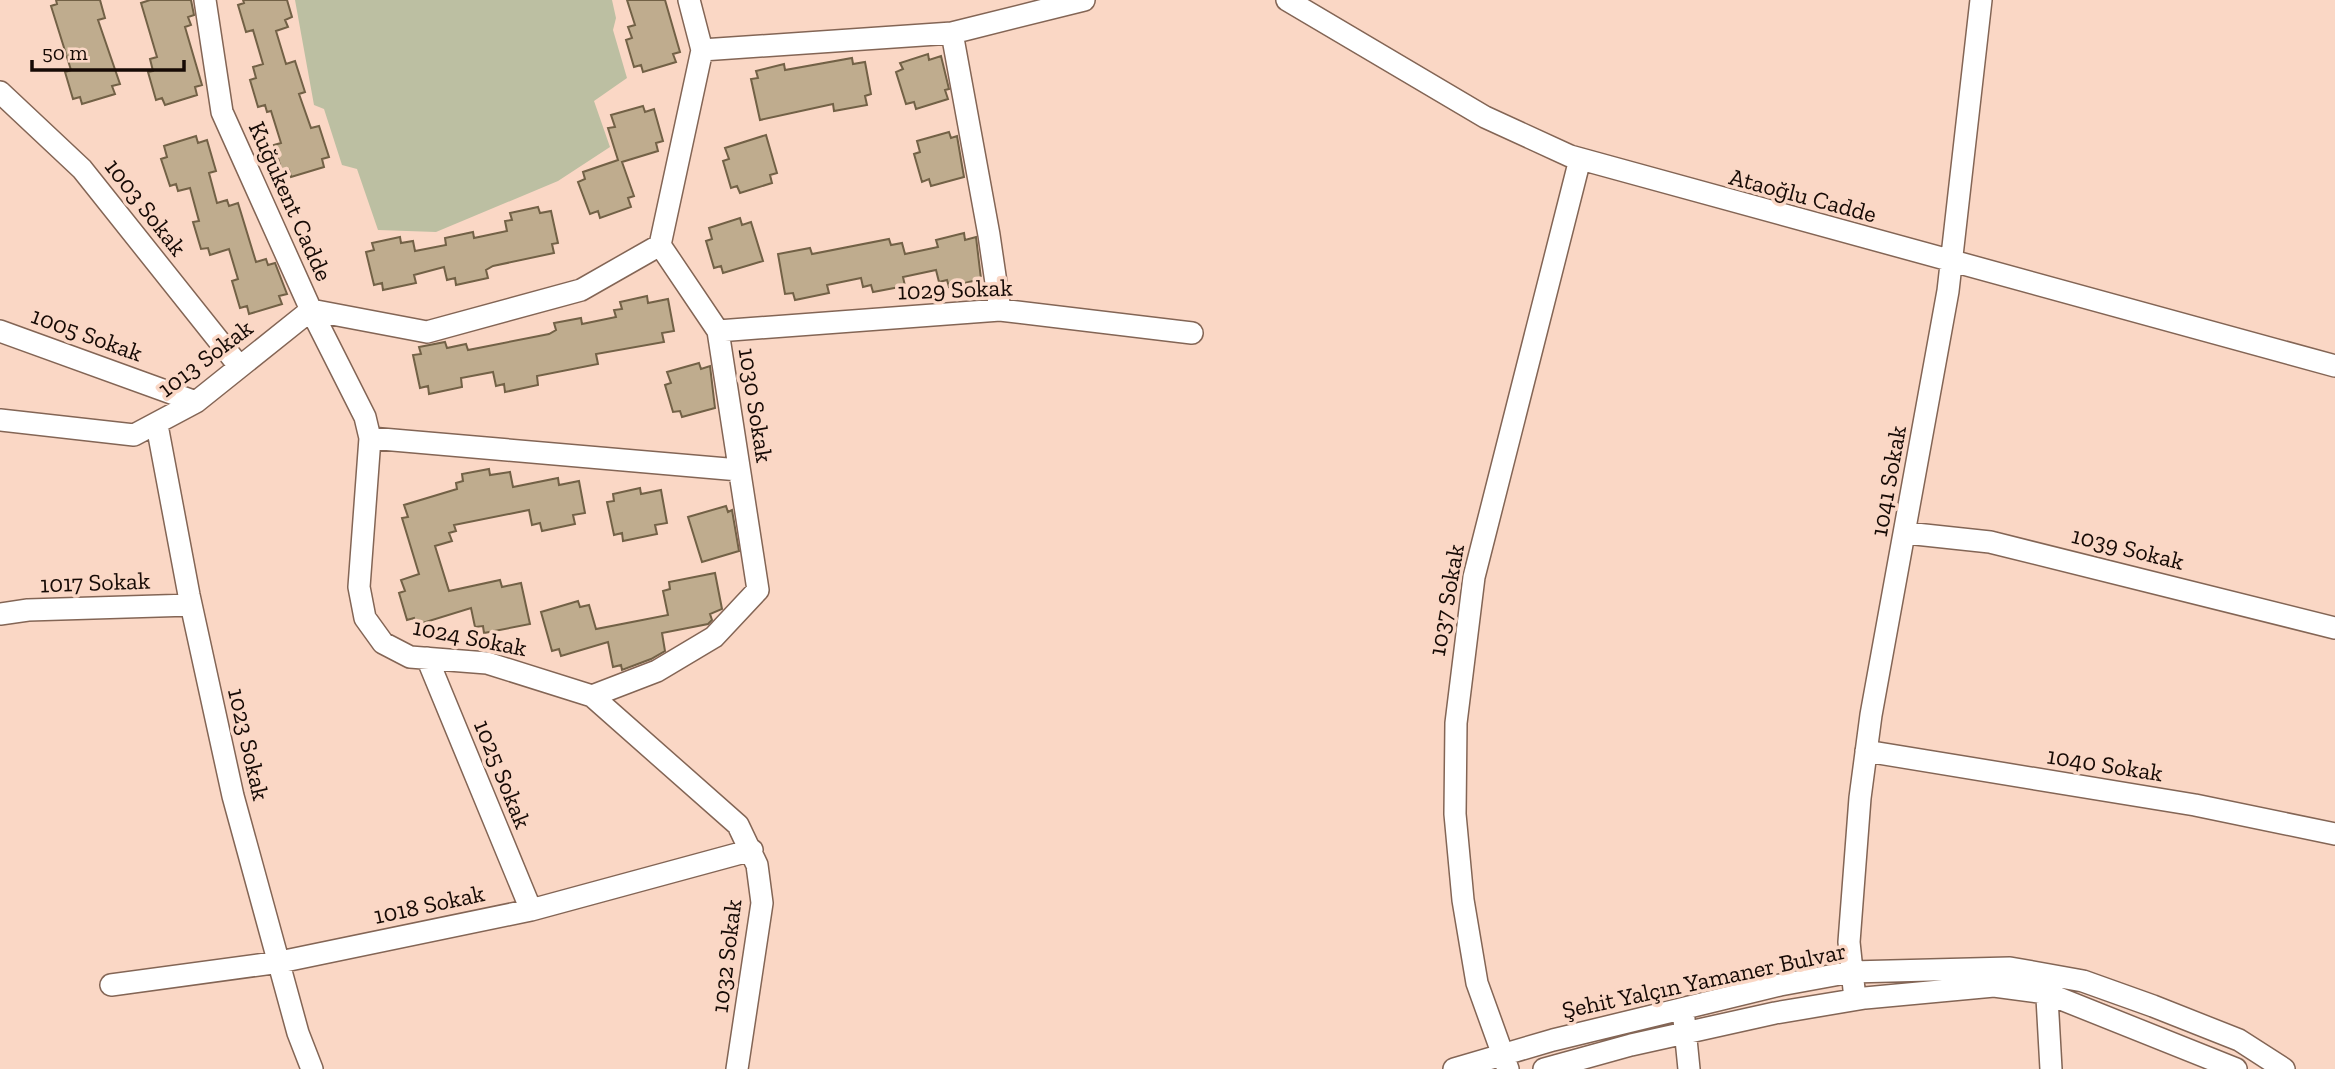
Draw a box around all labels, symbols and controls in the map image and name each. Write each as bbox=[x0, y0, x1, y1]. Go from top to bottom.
scale bar bbox=[32, 28, 184, 72]
text: 50 m bbox=[42, 40, 88, 65]
street label: Kuğukent Cadde bbox=[243, 117, 339, 285]
street label: 1003 Sokak bbox=[99, 152, 193, 262]
street label: Ataoğlu Cadde bbox=[1726, 161, 1880, 229]
street label: 1029 Sokak bbox=[897, 272, 1014, 306]
street label: 1005 Sokak bbox=[27, 300, 147, 368]
street label: 1013 Sokak bbox=[152, 313, 259, 403]
street label: 1030 Sokak bbox=[733, 346, 779, 465]
street label: 1041 Sokak bbox=[1864, 423, 1912, 539]
street label: 1039 Sokak bbox=[2069, 520, 2188, 576]
street label: 1037 Sokak bbox=[1422, 541, 1470, 658]
street label: 1017 Sokak bbox=[39, 566, 151, 598]
street label: 1024 Sokak bbox=[411, 612, 530, 662]
street label: 1023 Sokak bbox=[222, 685, 276, 803]
street label: 1025 Sokak bbox=[468, 715, 538, 833]
street label: 1040 Sokak bbox=[2045, 741, 2166, 788]
street label: 1018 Sokak bbox=[371, 878, 487, 930]
street label: 1032 Sokak bbox=[705, 897, 747, 1014]
street label: Şehit Yalçın Yamaner Bulvar bbox=[1559, 936, 1849, 1024]

